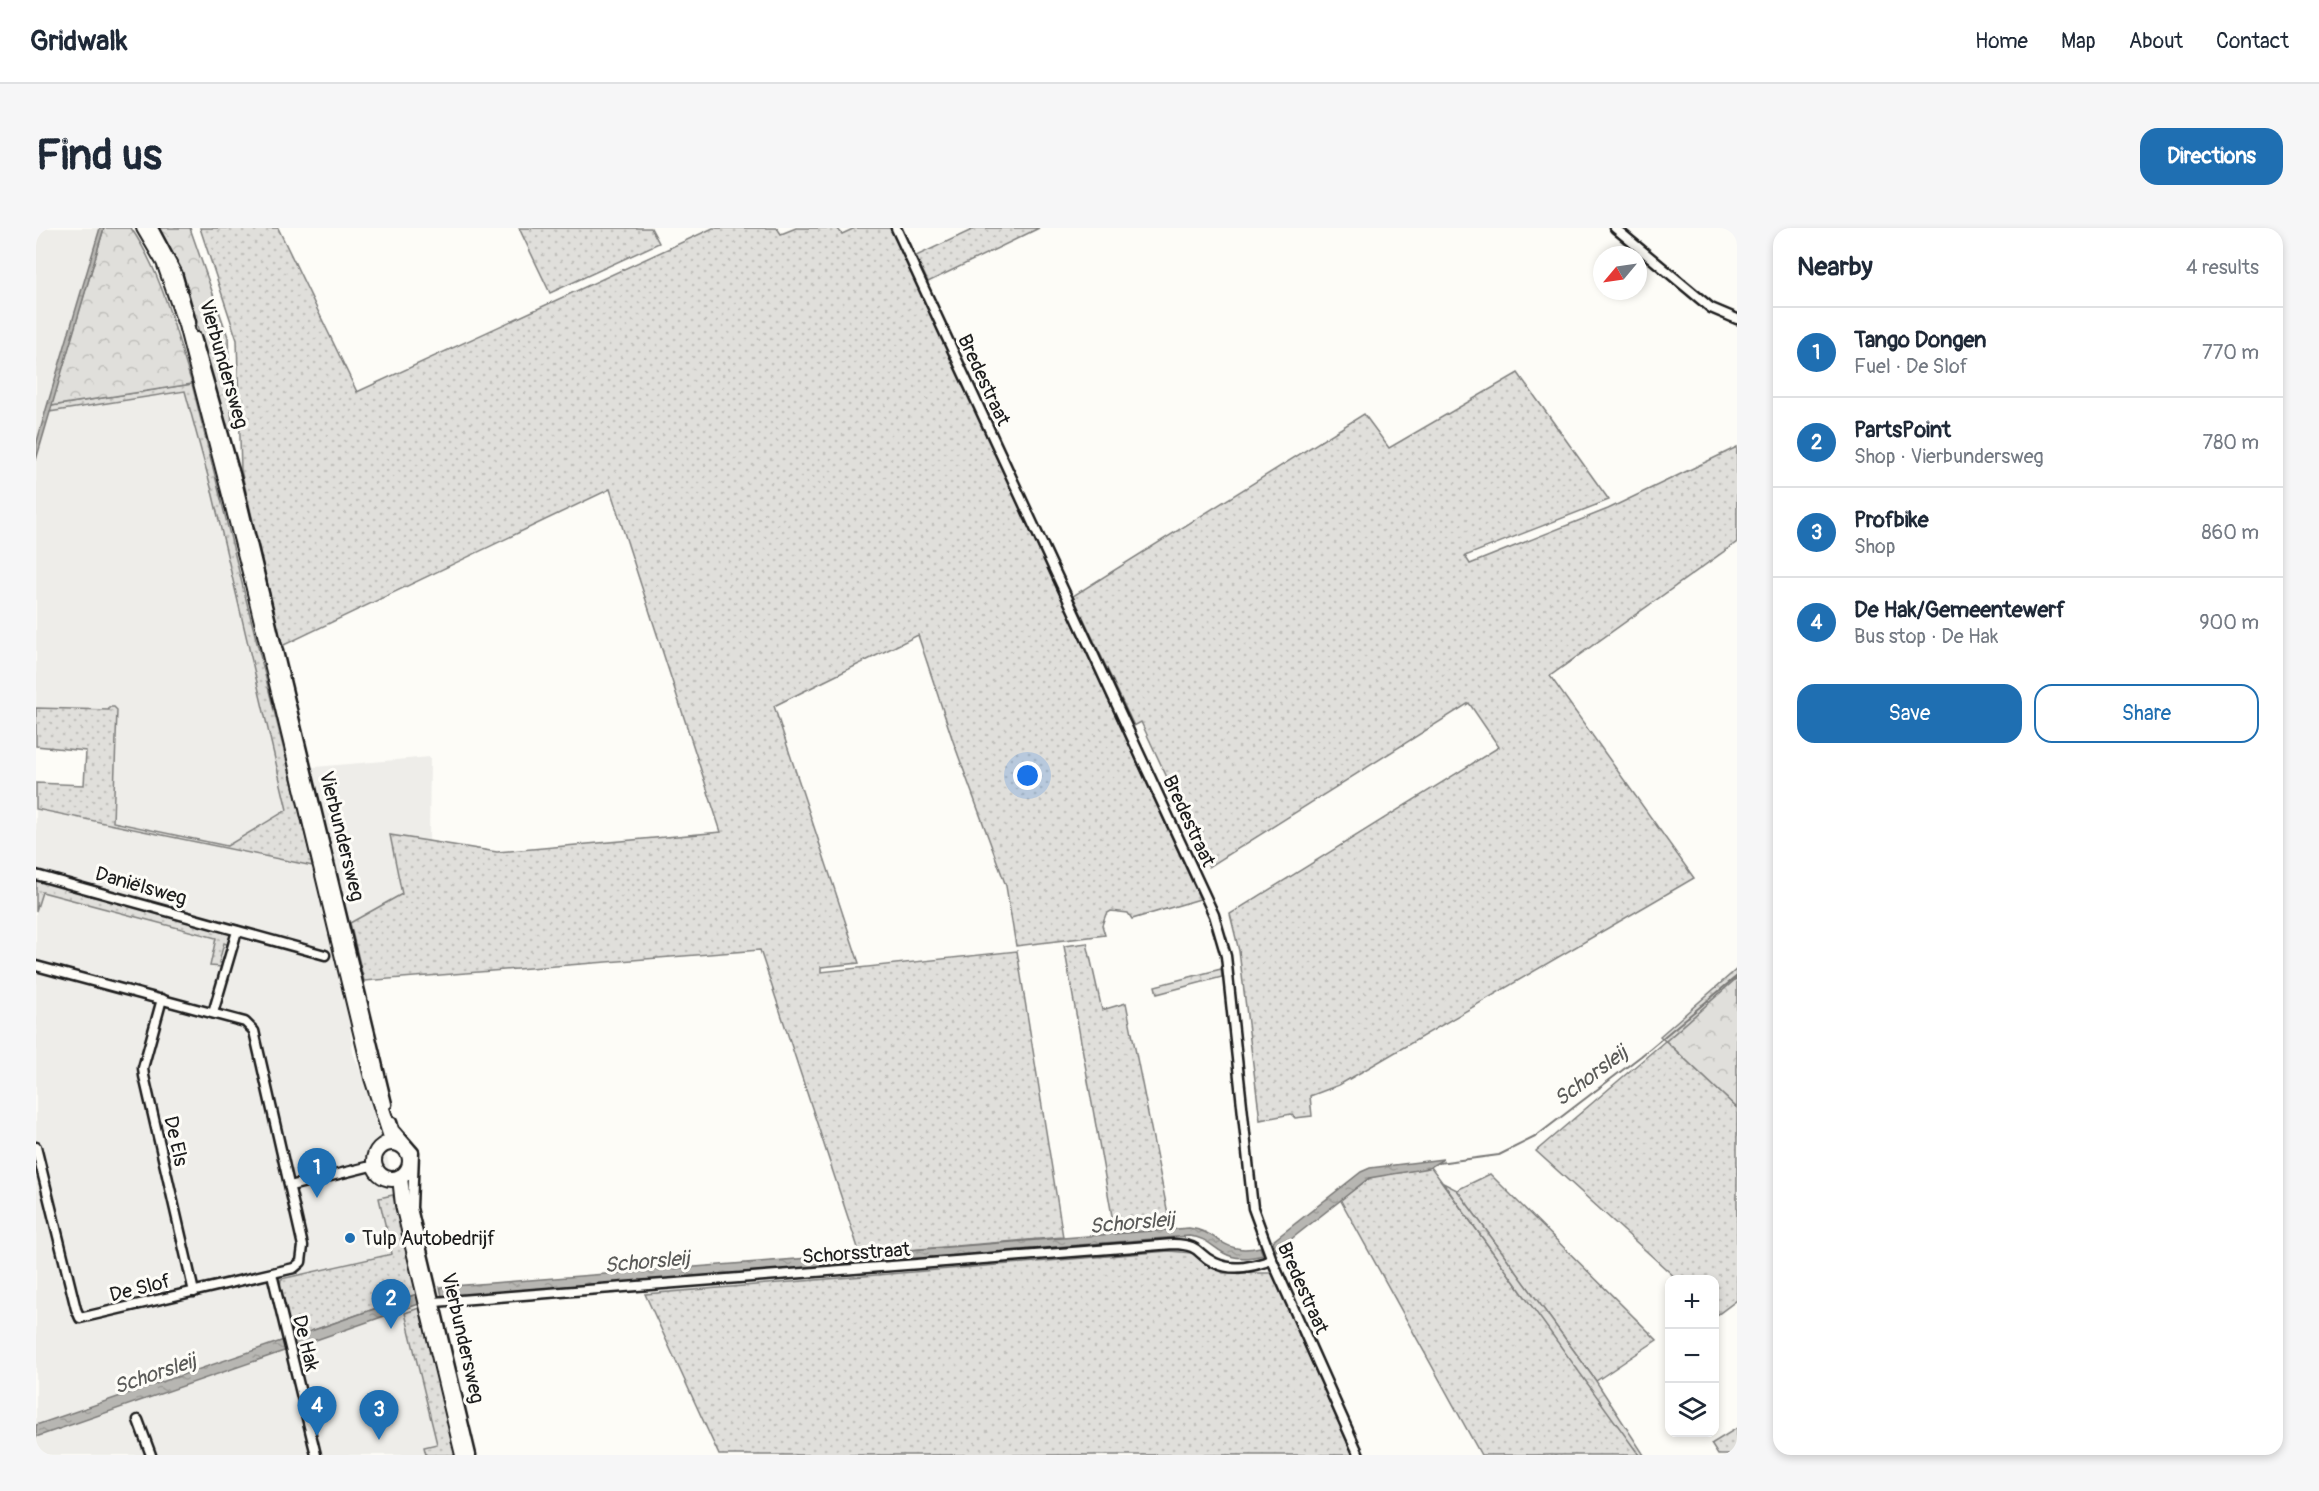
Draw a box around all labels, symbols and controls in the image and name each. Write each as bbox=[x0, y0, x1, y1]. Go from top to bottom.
text: Gridwalk bbox=[30, 24, 128, 59]
text: Home bbox=[1975, 28, 2028, 55]
text: Map bbox=[2061, 28, 2096, 55]
text: About bbox=[2129, 28, 2183, 55]
text: Contact bbox=[2216, 28, 2289, 55]
button: Directions bbox=[2140, 128, 2283, 185]
text: Find us bbox=[36, 130, 162, 182]
north arrow bbox=[1593, 246, 1647, 300]
text: Nearby bbox=[1797, 251, 1873, 283]
text: 4 results bbox=[2186, 255, 2259, 280]
street label: Vierbundersweg bbox=[194, 297, 254, 431]
text: Tango Dongen bbox=[1854, 326, 1986, 354]
street label: Bredestraat bbox=[952, 330, 1016, 431]
text: 1 bbox=[1813, 340, 1820, 365]
text: 770 m bbox=[2202, 340, 2259, 365]
text: Fuel · De Slof bbox=[1854, 354, 1968, 379]
text: PartsPoint bbox=[1854, 416, 1951, 444]
text: 2 bbox=[1811, 430, 1822, 455]
text: 780 m bbox=[2203, 430, 2259, 455]
text: Shop · Vierbundersweg bbox=[1854, 444, 2044, 469]
text: Profbike bbox=[1854, 506, 1929, 534]
text: 3 bbox=[1811, 520, 1822, 545]
text: 860 m bbox=[2202, 520, 2259, 545]
text: Shop bbox=[1854, 534, 1895, 559]
text: De Hak/Gemeentewerf bbox=[1854, 596, 2065, 624]
text: 4 bbox=[1811, 610, 1822, 635]
text: 900 m bbox=[2199, 610, 2259, 635]
text: Bus stop · De Hak bbox=[1854, 624, 1998, 649]
button: Save bbox=[1797, 684, 2022, 743]
button: Share bbox=[2034, 684, 2259, 743]
your location bbox=[1013, 761, 1042, 790]
street label: Vierbundersweg bbox=[314, 768, 370, 904]
street label: Bredestraat bbox=[1157, 771, 1221, 872]
street label: Daniëlsweg bbox=[92, 861, 190, 911]
water label: Schorsleij bbox=[1549, 1038, 1635, 1112]
street label: De Els bbox=[158, 1113, 194, 1169]
pin: 1 bbox=[298, 1148, 336, 1198]
water label: Schorsleij bbox=[1088, 1206, 1178, 1240]
place label: Tulp Autobedrijf bbox=[362, 1226, 495, 1251]
marker: Tulp Autobedrijf bbox=[343, 1231, 357, 1245]
street label: Schorsstraat bbox=[801, 1237, 912, 1269]
street label: Bredestraat bbox=[1272, 1238, 1335, 1339]
water label: Schorsleij bbox=[603, 1245, 693, 1279]
street label: De Slof bbox=[107, 1268, 173, 1308]
street label: Vierbundersweg bbox=[436, 1270, 490, 1406]
map controls bbox=[1665, 1275, 1719, 1437]
button: + bbox=[1665, 1275, 1719, 1329]
pin: 2 bbox=[372, 1280, 410, 1329]
street label: De Hak bbox=[287, 1312, 325, 1374]
button: − bbox=[1665, 1329, 1719, 1383]
water label: Schorsleij bbox=[110, 1347, 202, 1401]
button: layers bbox=[1665, 1383, 1719, 1437]
pin: 4 bbox=[298, 1386, 336, 1436]
pin: 3 bbox=[360, 1390, 398, 1440]

